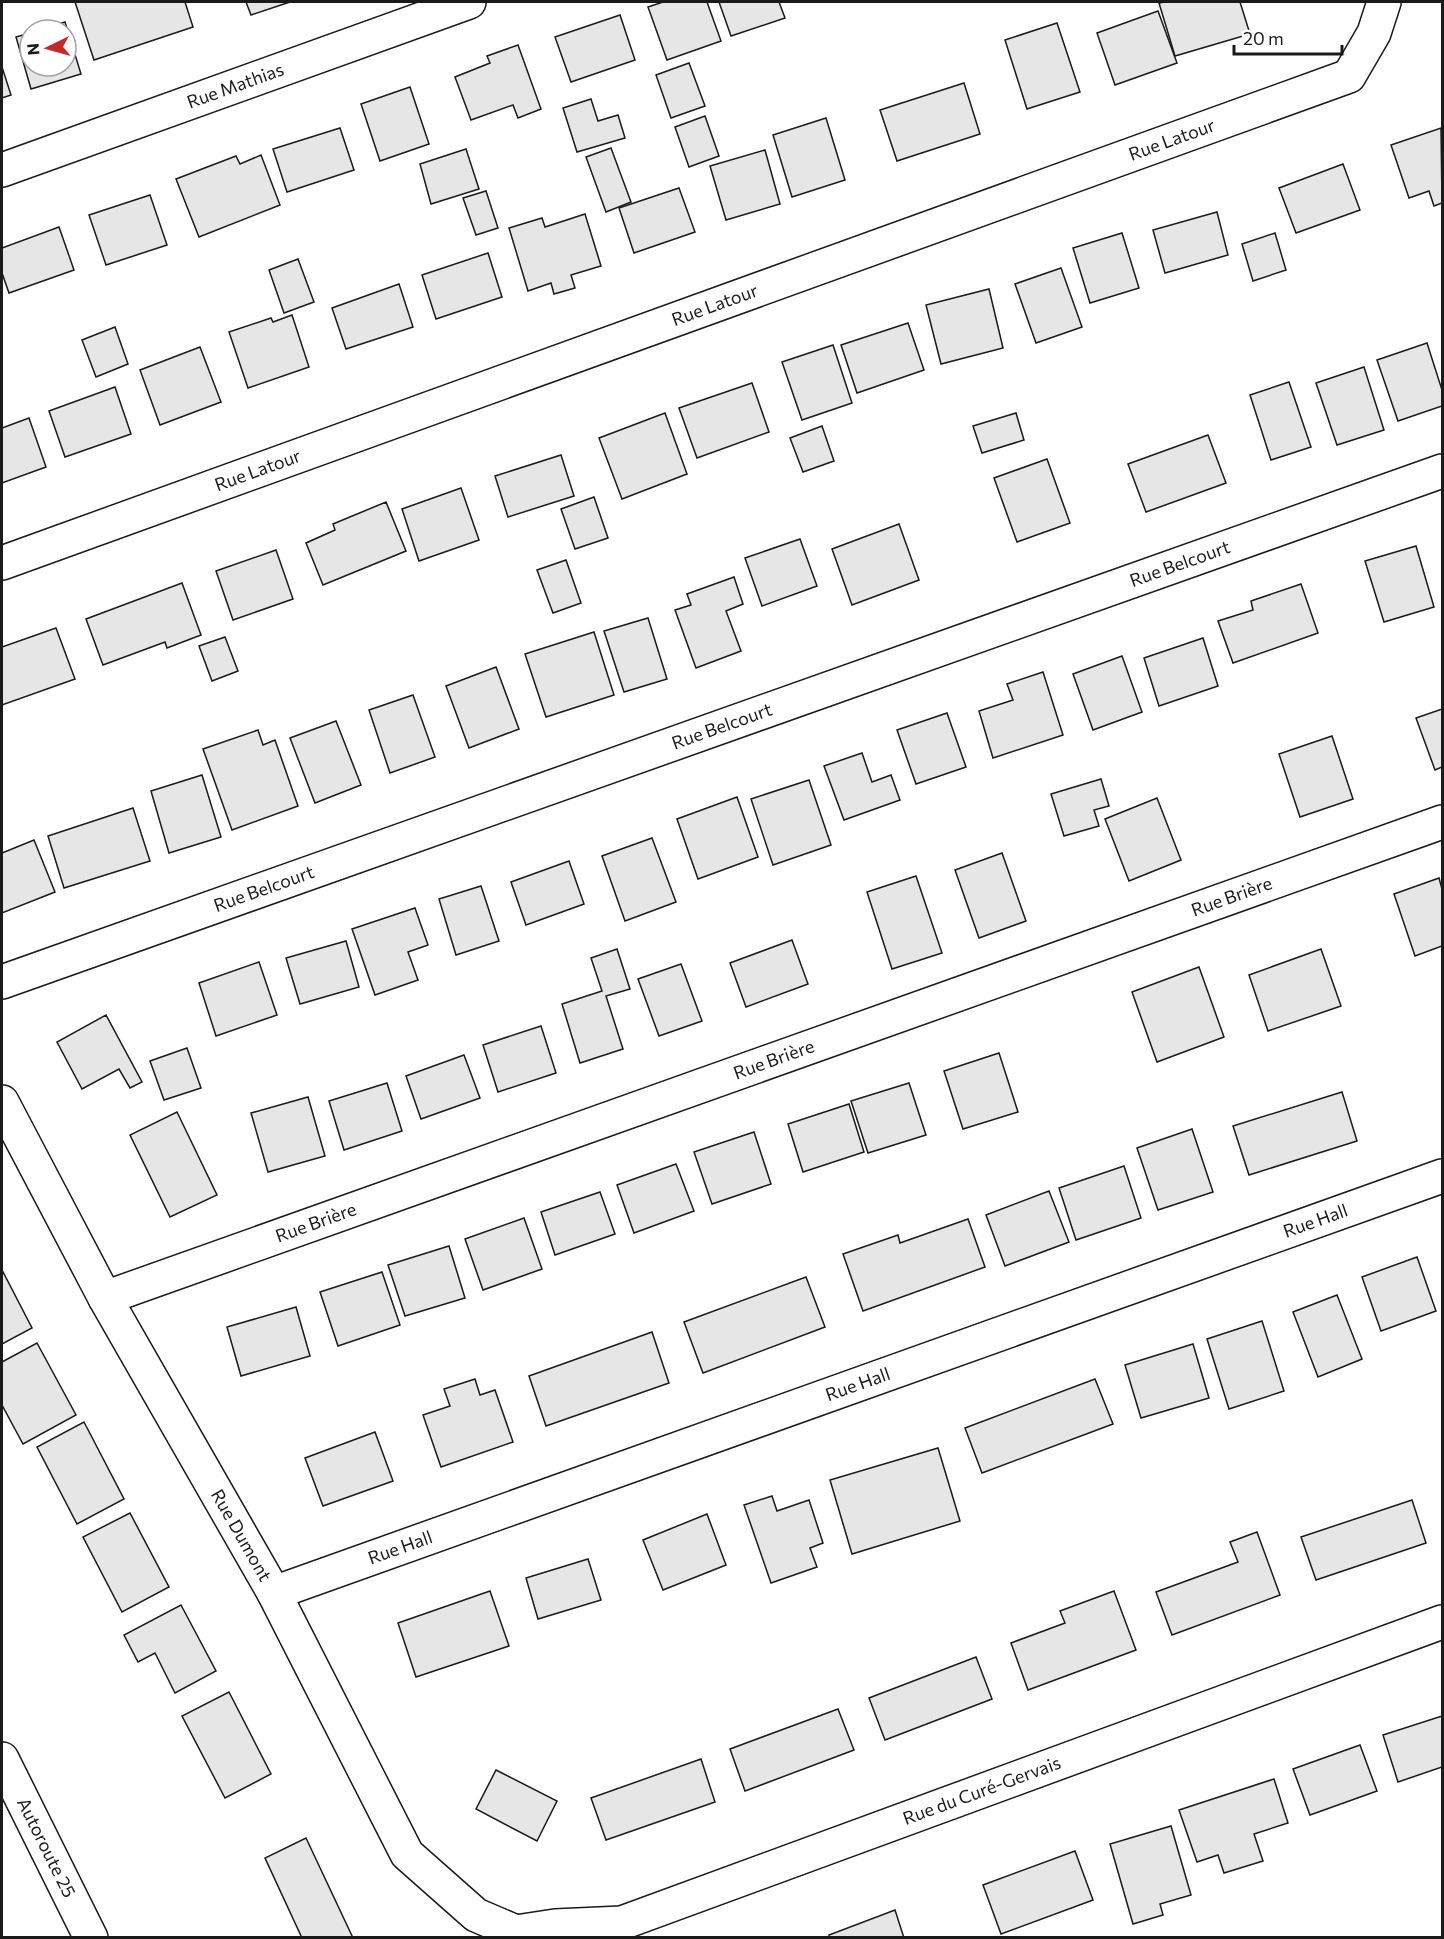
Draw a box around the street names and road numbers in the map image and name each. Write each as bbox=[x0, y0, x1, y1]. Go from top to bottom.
street label: Rue Mathias bbox=[184, 58, 286, 113]
street label: Rue Latour bbox=[1125, 113, 1218, 165]
street label: Rue Latour bbox=[668, 279, 761, 330]
street label: Rue Latour bbox=[211, 444, 304, 495]
street label: Rue Belcourt bbox=[1127, 535, 1233, 591]
street label: Rue Belcourt bbox=[669, 698, 775, 753]
street label: Rue Belcourt bbox=[210, 860, 317, 916]
street label: Rue Brière bbox=[1188, 871, 1275, 920]
street label: Rue Brière bbox=[730, 1034, 817, 1083]
street label: Rue Brière bbox=[272, 1197, 359, 1246]
street label: Rue Hall bbox=[1280, 1199, 1351, 1242]
street label: Rue Hall bbox=[822, 1362, 893, 1405]
street label: Rue Dumont bbox=[207, 1485, 277, 1585]
street label: Rue Hall bbox=[365, 1525, 435, 1569]
street label: Rue du Curé-Gervais bbox=[900, 1751, 1064, 1829]
street label: Autoroute 25 bbox=[13, 1794, 81, 1901]

